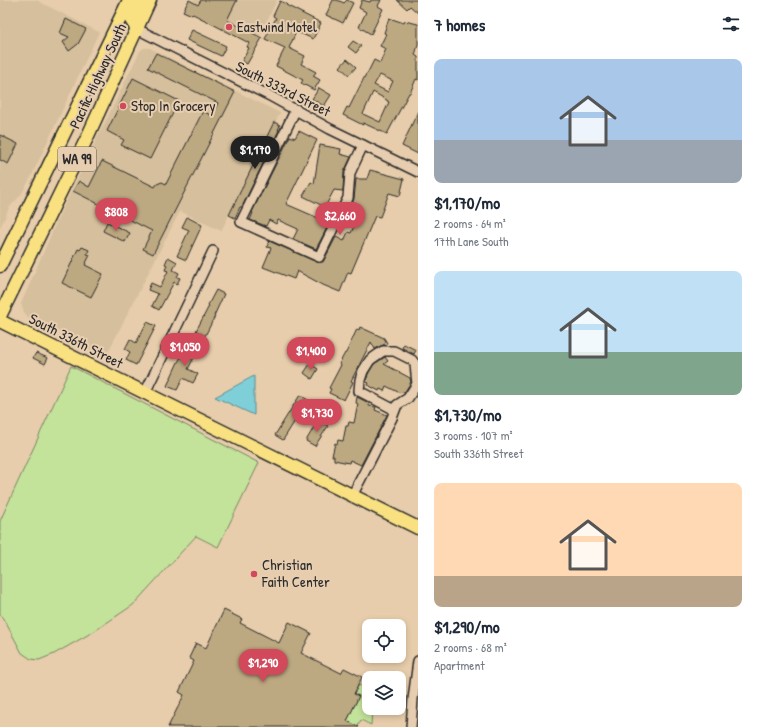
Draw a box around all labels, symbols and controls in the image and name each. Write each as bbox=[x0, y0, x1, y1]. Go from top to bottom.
text: 7 homes bbox=[434, 13, 485, 36]
icon: filters bbox=[720, 13, 742, 35]
place label: Eastwind Motel bbox=[237, 16, 317, 37]
street label: Pacific Highway South bbox=[64, 20, 131, 132]
marker: Eastwind Motel bbox=[224, 22, 234, 32]
street label: South 333rd Street bbox=[232, 56, 335, 122]
icon: home bbox=[552, 85, 624, 157]
place label: Stop In Grocery bbox=[131, 95, 216, 116]
marker: Stop In Grocery bbox=[118, 101, 128, 111]
pin: $1,170 bbox=[222, 136, 288, 170]
text: $1,170 bbox=[240, 140, 270, 158]
road number: WA 99 bbox=[58, 147, 96, 171]
text: $1,170/mo bbox=[434, 191, 500, 214]
pin: $808 bbox=[92, 198, 140, 232]
text: $808 bbox=[104, 202, 128, 220]
pin: $2,660 bbox=[307, 202, 373, 236]
text: $2,660 bbox=[324, 206, 356, 224]
text: 2 rooms · 64 m² bbox=[434, 214, 506, 232]
text: 17th Lane South bbox=[434, 232, 508, 250]
icon: home bbox=[552, 297, 624, 369]
street label: South 336th Street bbox=[26, 308, 128, 374]
pin: $1,050 bbox=[152, 333, 218, 367]
text: $1,050 bbox=[169, 337, 201, 355]
pin: $1,400 bbox=[278, 337, 344, 371]
text: $1,400 bbox=[296, 341, 326, 359]
pin: $1,730 bbox=[284, 399, 350, 433]
text: $1,730 bbox=[301, 403, 333, 421]
text: $1,730/mo bbox=[434, 403, 501, 426]
text: 3 rooms · 107 m² bbox=[434, 426, 513, 444]
text: South 336th Street bbox=[434, 444, 523, 462]
icon: home bbox=[552, 509, 624, 581]
place label: Christian Faith Center bbox=[261, 554, 330, 592]
marker: Christian Faith Center bbox=[249, 569, 259, 579]
text: $1,290/mo bbox=[434, 615, 500, 638]
map controls bbox=[362, 619, 406, 715]
button: locate bbox=[362, 619, 406, 663]
text: 2 rooms · 68 m² bbox=[434, 638, 507, 656]
pin: $1,290 bbox=[230, 649, 296, 683]
text: $1,290 bbox=[248, 653, 278, 671]
text: Apartment bbox=[434, 656, 485, 674]
button: layers bbox=[362, 671, 406, 715]

